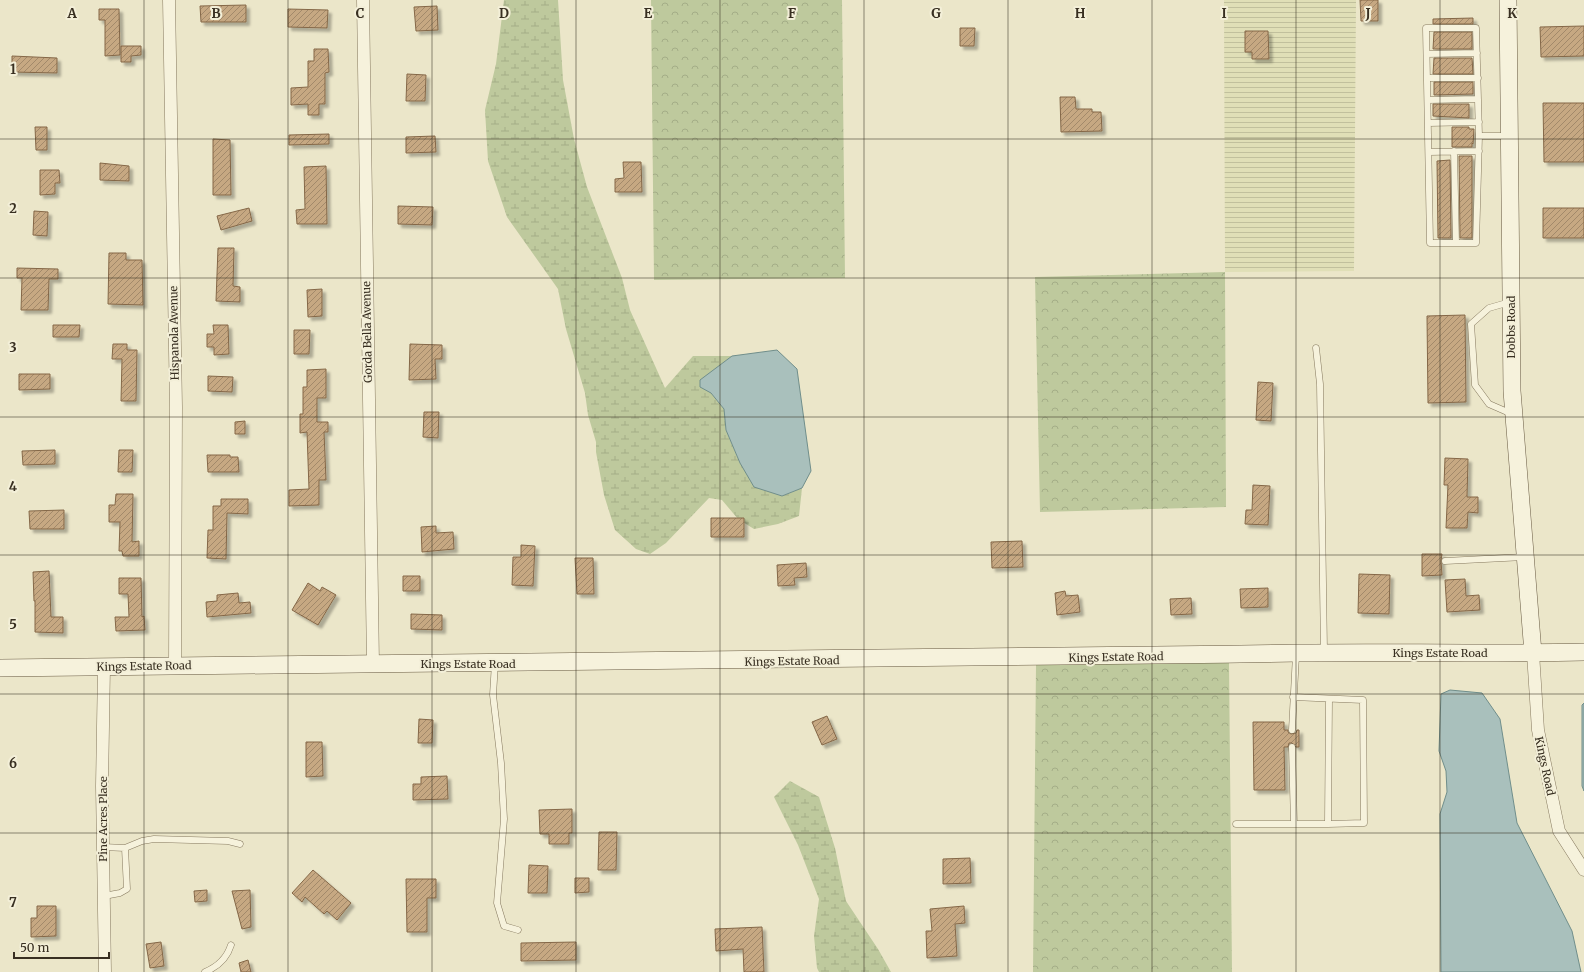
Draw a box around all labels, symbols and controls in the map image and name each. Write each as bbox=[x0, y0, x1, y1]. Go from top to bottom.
text: A bbox=[66, 5, 77, 22]
text: B bbox=[211, 5, 221, 22]
text: C bbox=[356, 5, 365, 22]
text: D bbox=[499, 5, 509, 22]
text: E bbox=[644, 5, 653, 22]
text: F bbox=[788, 5, 796, 22]
text: G bbox=[931, 5, 941, 22]
text: H bbox=[1075, 5, 1086, 22]
text: I bbox=[1221, 5, 1227, 22]
text: J bbox=[1364, 5, 1371, 22]
text: K bbox=[1507, 5, 1517, 22]
text: 1 bbox=[10, 61, 16, 78]
text: 2 bbox=[9, 200, 17, 217]
street label: Gorda Bella Avenue bbox=[359, 281, 375, 383]
street label: Hispanola Avenue bbox=[166, 285, 182, 380]
street label: Dobbs Road bbox=[1504, 295, 1518, 358]
text: 3 bbox=[9, 339, 17, 356]
text: 4 bbox=[9, 478, 18, 495]
text: 5 bbox=[9, 616, 17, 633]
street label: Kings Estate Road bbox=[1392, 646, 1488, 660]
street label: Kings Estate Road bbox=[1068, 649, 1164, 665]
street label: Kings Estate Road bbox=[744, 653, 840, 669]
street label: Kings Estate Road bbox=[420, 657, 516, 671]
street label: Kings Estate Road bbox=[96, 658, 192, 674]
street label: Kings Road bbox=[1532, 735, 1558, 797]
text: 6 bbox=[9, 755, 17, 772]
street label: Pine Acres Place bbox=[96, 776, 110, 862]
text: 7 bbox=[9, 894, 17, 911]
scale bar bbox=[14, 934, 109, 960]
text: 50 m bbox=[20, 940, 49, 955]

